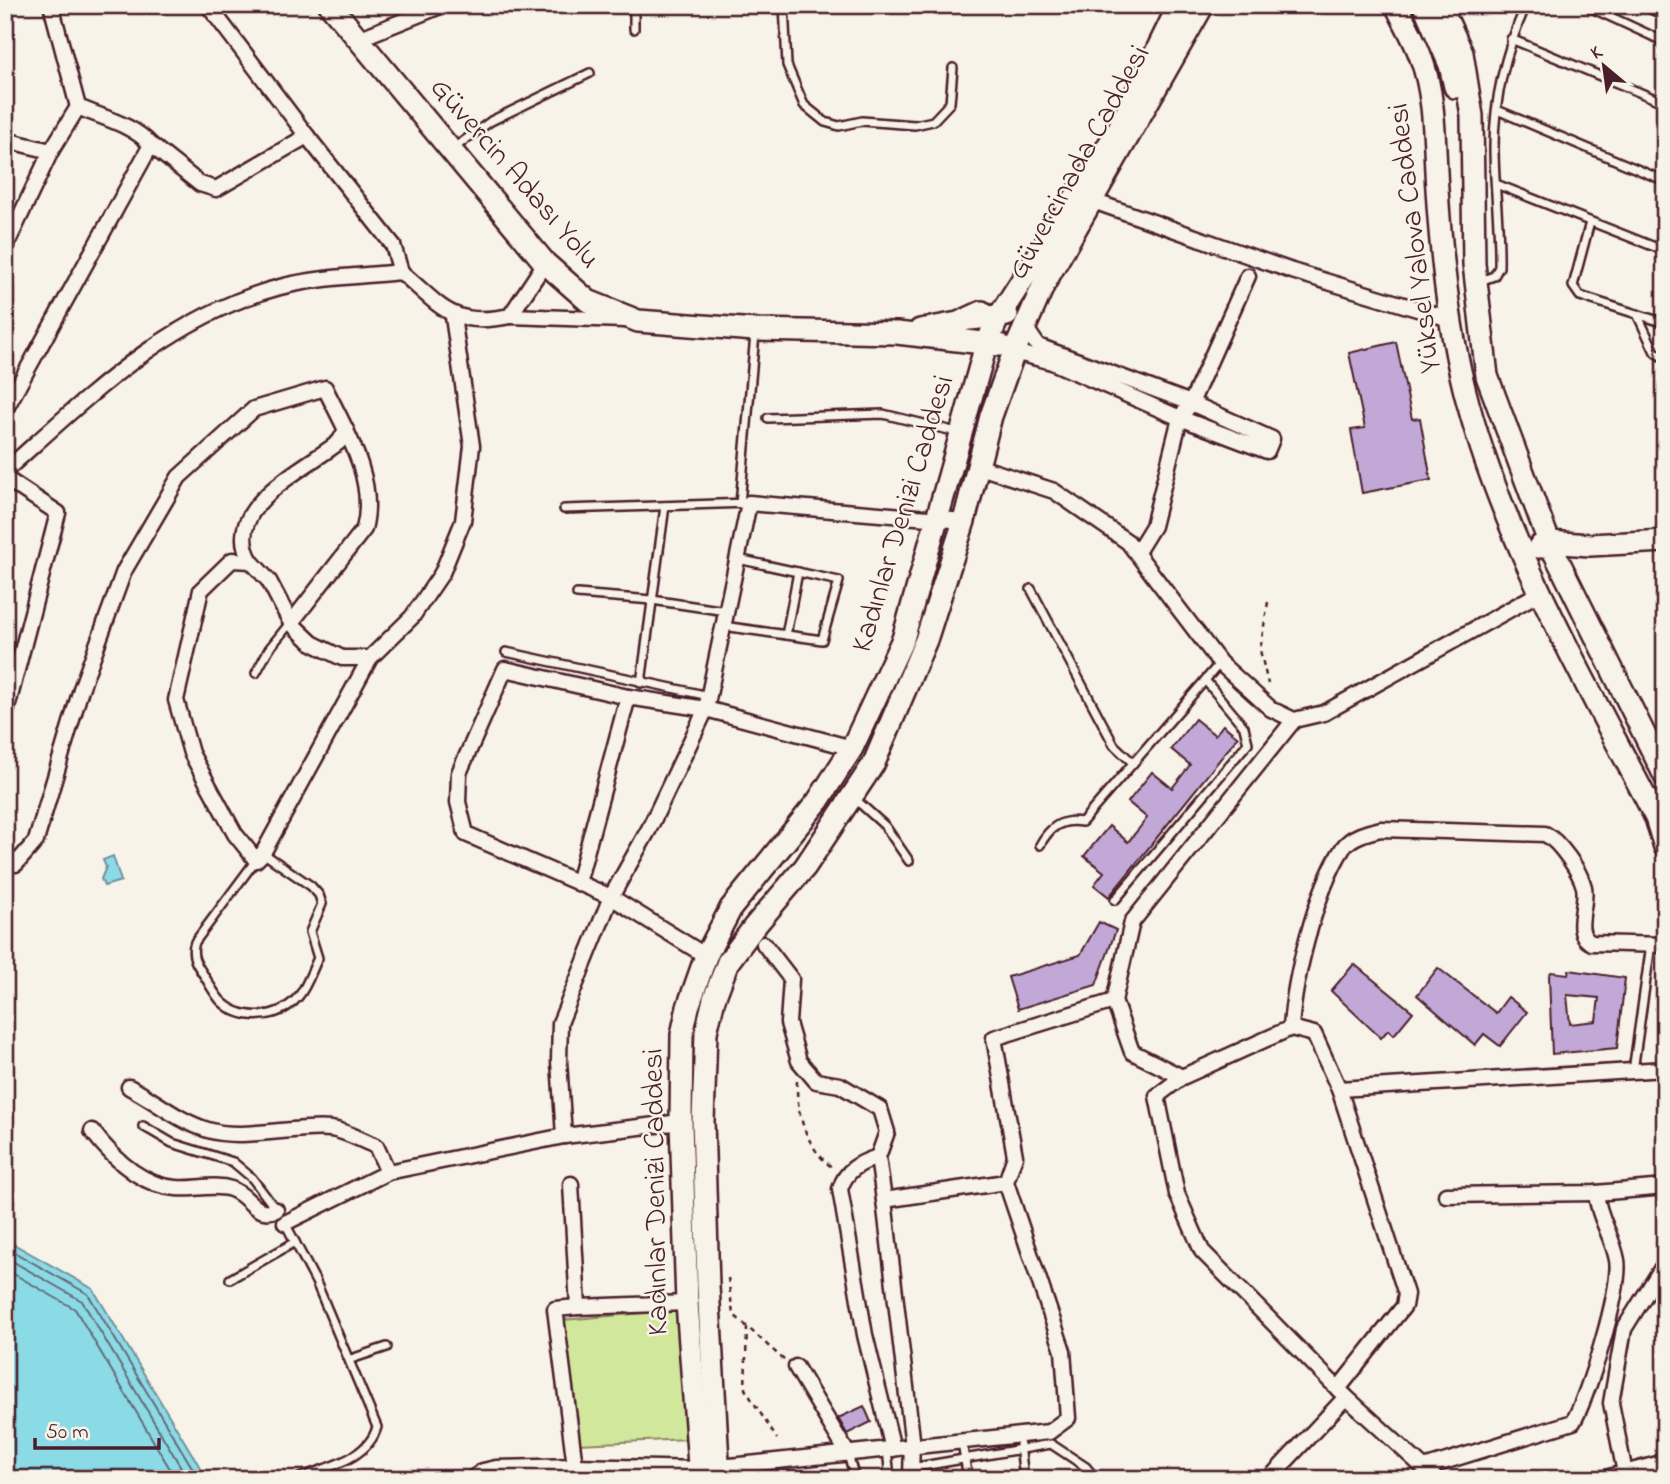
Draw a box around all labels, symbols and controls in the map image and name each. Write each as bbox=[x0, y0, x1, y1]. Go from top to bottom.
north arrow bbox=[1568, 32, 1638, 102]
street label: Güvercinada Caddesi bbox=[997, 38, 1163, 288]
text: K bbox=[1586, 39, 1608, 67]
street label: Güvercin Adası Yolu bbox=[418, 68, 610, 280]
street label: Yüksel Yalova Caddesi bbox=[1378, 101, 1454, 375]
street label: Kadınlar Denizi Caddesi bbox=[841, 370, 967, 658]
street label: Kadınlar Denizi Caddesi bbox=[632, 1048, 682, 1336]
scale bar bbox=[35, 1407, 159, 1451]
text: 50 m bbox=[46, 1418, 89, 1448]

